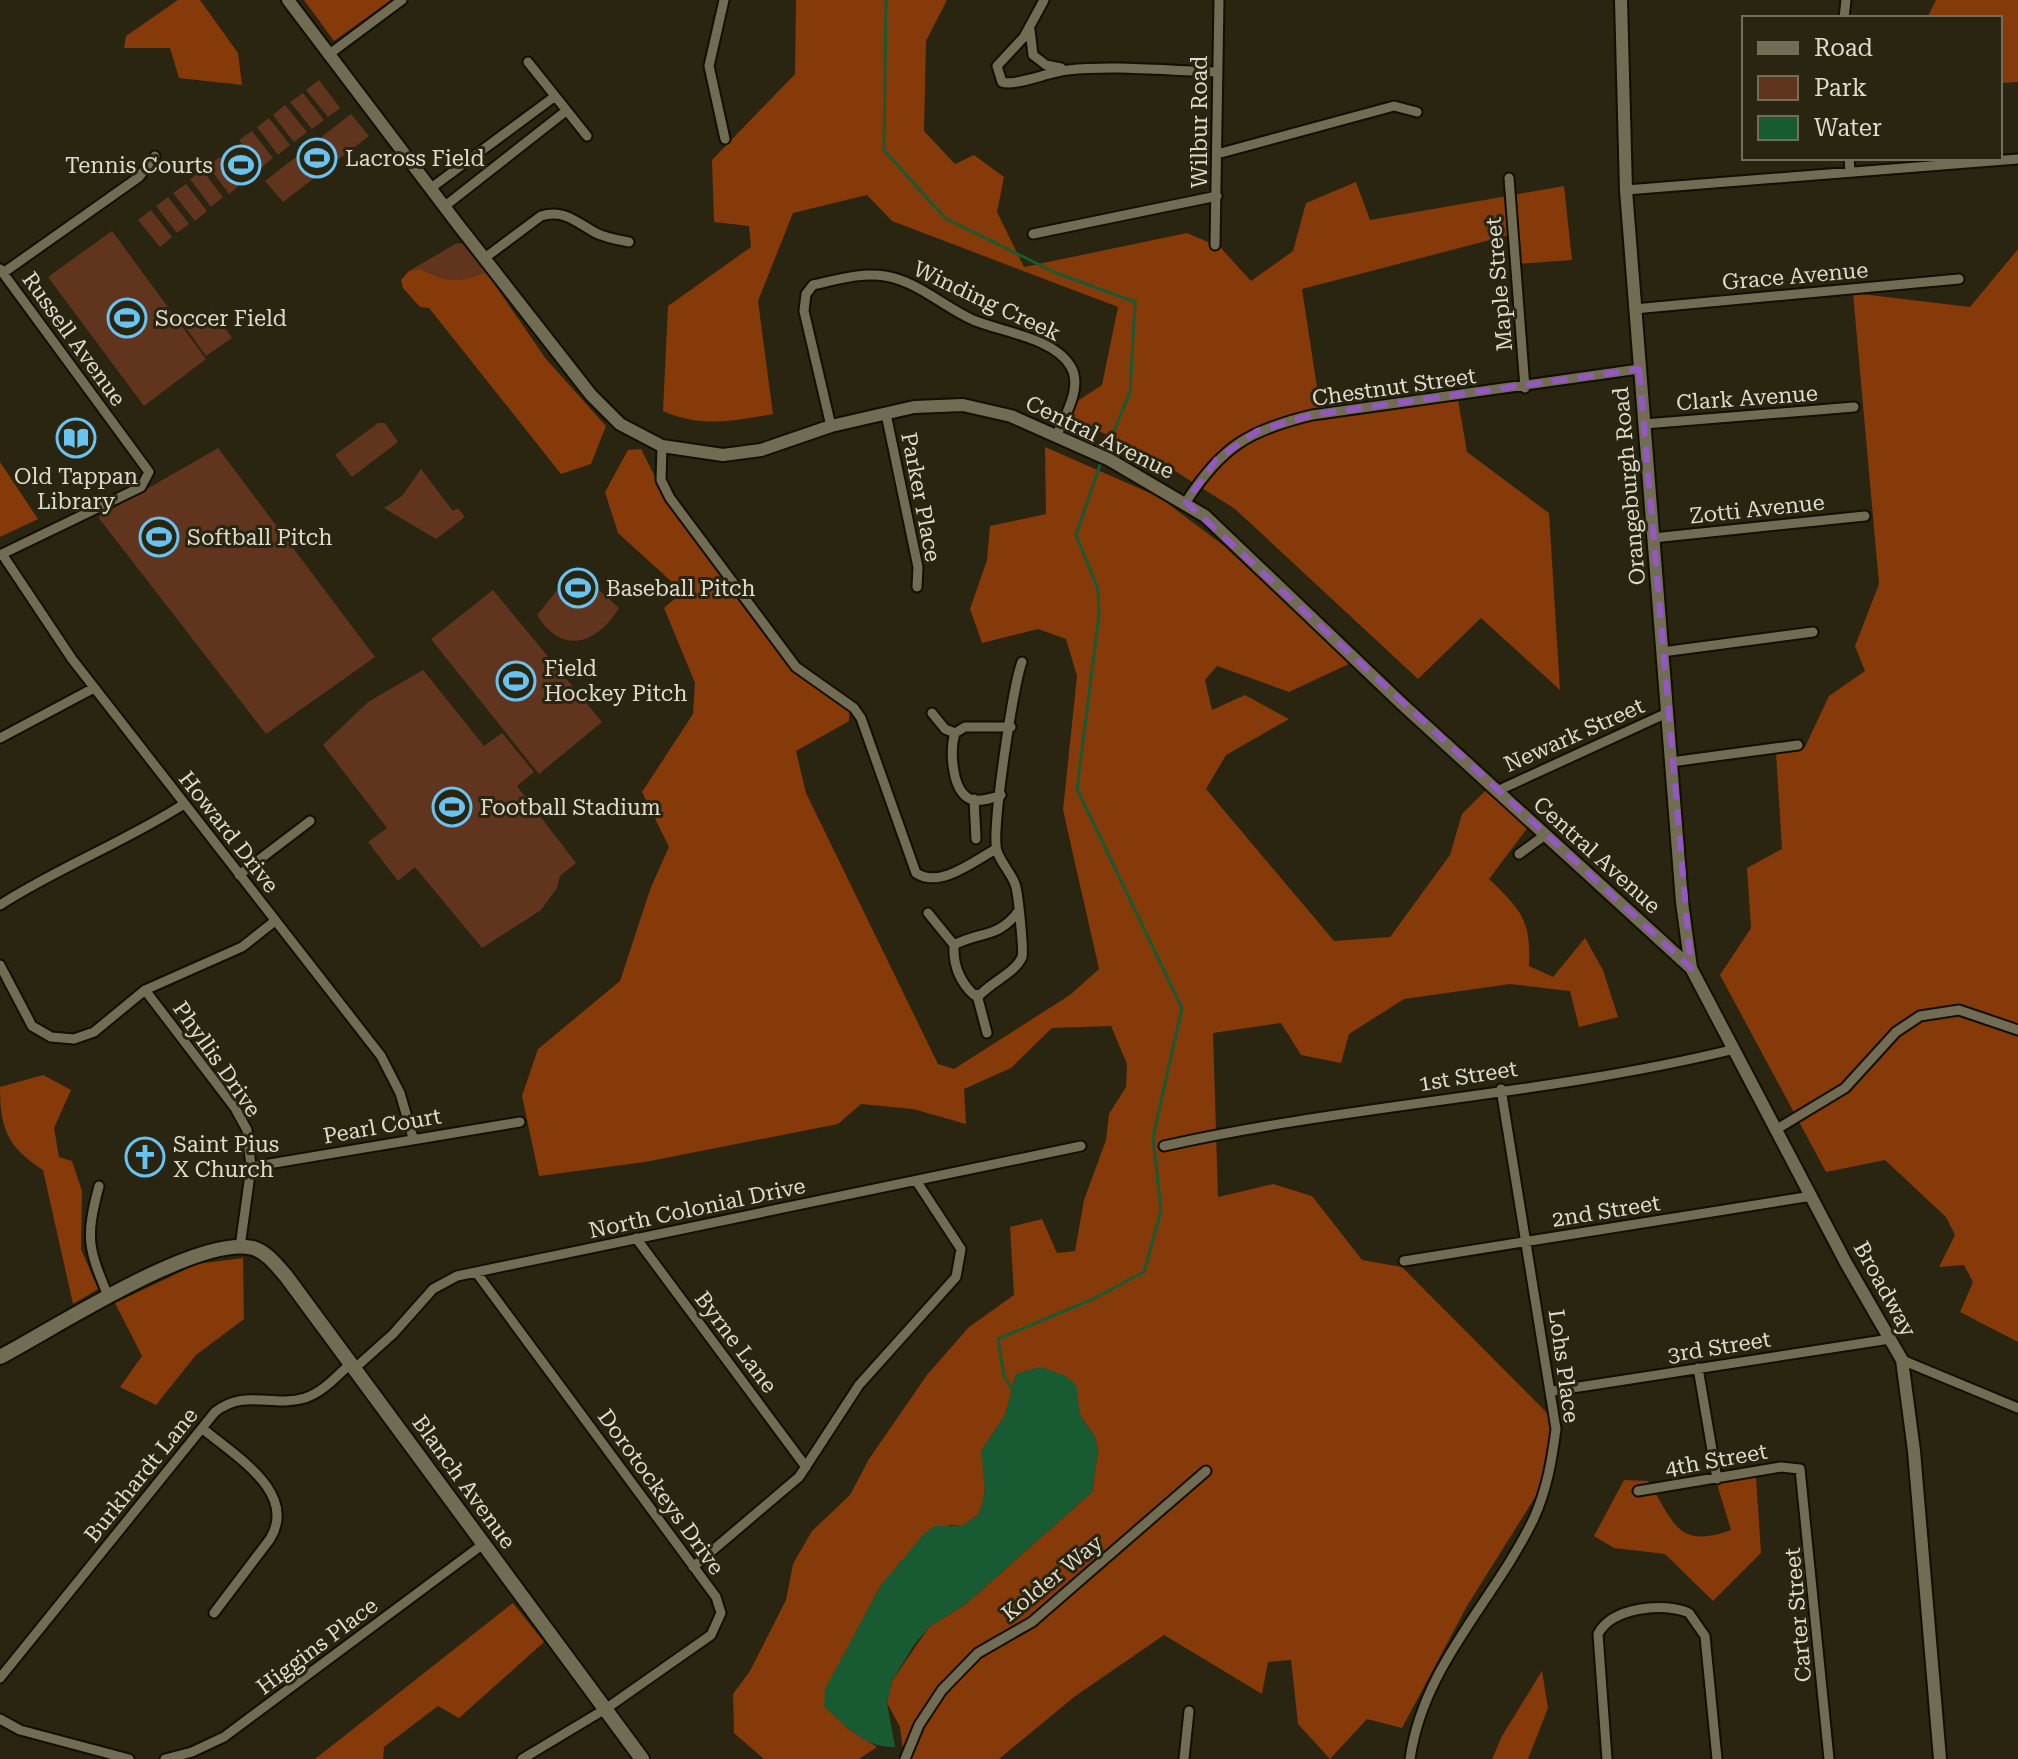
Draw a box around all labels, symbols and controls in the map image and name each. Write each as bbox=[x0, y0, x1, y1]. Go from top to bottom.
legend bbox=[1742, 16, 2002, 160]
text: Road bbox=[1814, 34, 1873, 62]
street label: Wilbur Road bbox=[1187, 56, 1212, 188]
text: Park bbox=[1814, 74, 1867, 102]
text: Water bbox=[1814, 114, 1882, 142]
sports icon: Lacross Field bbox=[296, 137, 338, 179]
sports icon: Tennis Courts bbox=[220, 144, 262, 186]
place label: Lacross Field bbox=[345, 146, 485, 171]
place label: Tennis Courts bbox=[65, 153, 213, 178]
street label: Maple Street bbox=[1481, 216, 1517, 352]
street label: Winding Creek bbox=[909, 256, 1065, 346]
street label: Grace Avenue bbox=[1721, 257, 1869, 295]
street label: Russell Avenue bbox=[17, 267, 131, 411]
sports icon: Soccer Field bbox=[106, 297, 148, 339]
place label: Soccer Field bbox=[155, 306, 287, 331]
street label: Chestnut Street bbox=[1310, 363, 1478, 411]
street label: Clark Avenue bbox=[1675, 381, 1819, 415]
street label: Orangeburgh Road bbox=[1608, 386, 1650, 586]
street label: Central Avenue bbox=[1022, 390, 1178, 484]
library icon: Old Tappan Library bbox=[55, 417, 97, 459]
street label: Parker Place bbox=[896, 430, 946, 564]
place label: Old Tappan Library bbox=[14, 464, 138, 514]
street label: Zotti Avenue bbox=[1688, 489, 1826, 529]
sports icon: Softball Pitch bbox=[138, 516, 180, 558]
place label: Softball Pitch bbox=[187, 525, 332, 550]
sports icon: Baseball Pitch bbox=[557, 567, 599, 609]
place label: Baseball Pitch bbox=[606, 576, 756, 601]
place label: Field Hockey Pitch bbox=[544, 656, 687, 706]
sports icon: Field Hockey Pitch bbox=[495, 660, 537, 702]
street label: Newark Street bbox=[1500, 693, 1648, 777]
street label: Howard Drive bbox=[174, 766, 284, 898]
sports icon: Football Stadium bbox=[431, 786, 473, 828]
street label: Central Avenue bbox=[1528, 791, 1666, 919]
place label: Football Stadium bbox=[480, 795, 661, 820]
street label: Phyllis Drive bbox=[168, 996, 266, 1122]
street label: 1st Street bbox=[1417, 1056, 1519, 1096]
street label: Pearl Court bbox=[321, 1103, 443, 1149]
place label: Saint Pius X Church bbox=[173, 1132, 279, 1182]
church icon: Saint Pius X Church bbox=[124, 1136, 166, 1178]
street label: North Colonial Drive bbox=[586, 1173, 808, 1243]
street label: 2nd Street bbox=[1550, 1190, 1662, 1232]
street label: Broadway bbox=[1849, 1237, 1921, 1341]
street label: Byrne Lane bbox=[690, 1286, 782, 1398]
street label: Lohs Place bbox=[1544, 1308, 1584, 1424]
street label: 3rd Street bbox=[1666, 1327, 1772, 1367]
street label: Burkhardt Lane bbox=[79, 1403, 203, 1547]
street label: Dorotockeys Drive bbox=[593, 1405, 729, 1579]
street label: Blanch Avenue bbox=[407, 1411, 521, 1553]
street label: 4th Street bbox=[1663, 1439, 1769, 1481]
street label: Kolder Way bbox=[997, 1530, 1107, 1626]
street label: Carter Street bbox=[1780, 1547, 1816, 1683]
street label: Higgins Place bbox=[252, 1592, 382, 1700]

